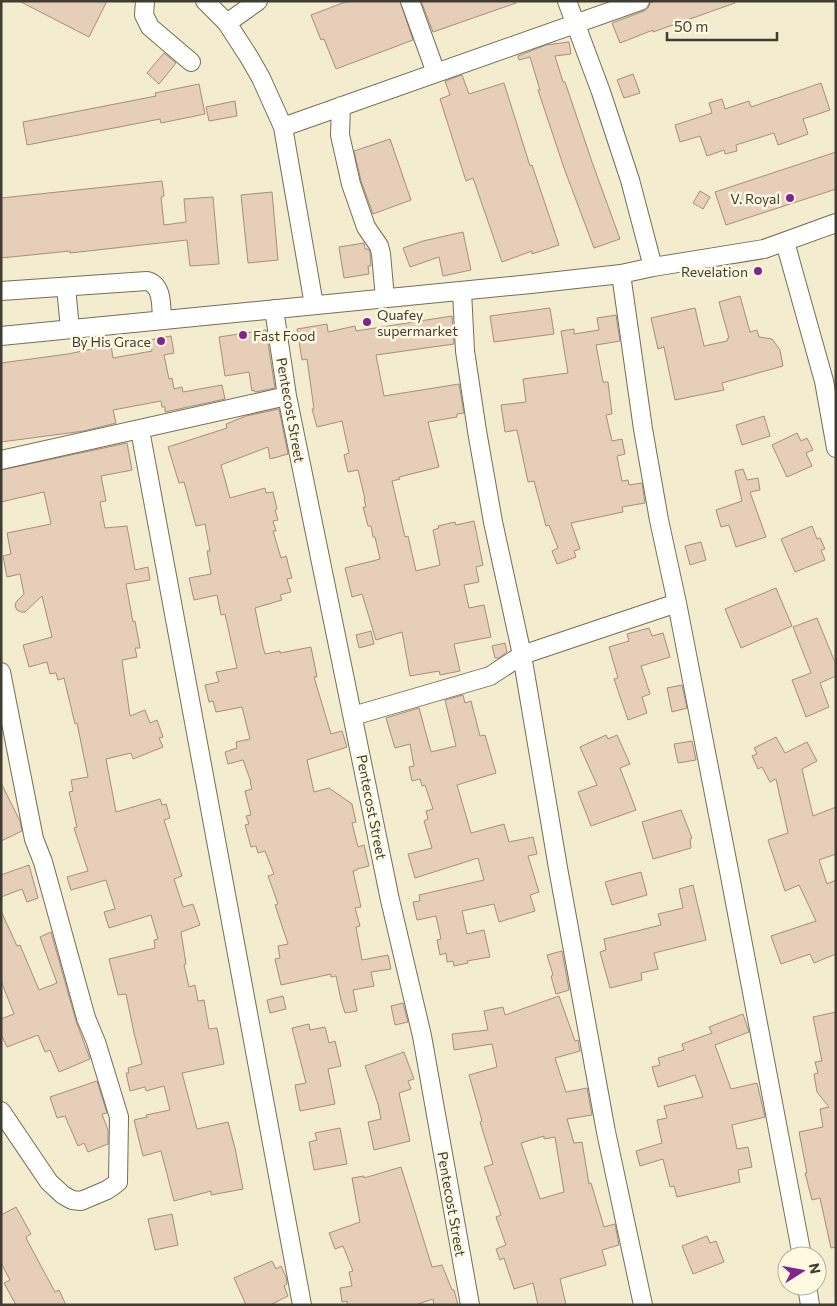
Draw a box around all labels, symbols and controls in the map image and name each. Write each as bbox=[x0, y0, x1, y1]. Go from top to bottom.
scale bar bbox=[667, 10, 777, 42]
text: 50 m bbox=[674, 17, 708, 35]
place label: V. Royal bbox=[730, 190, 780, 207]
marker: V. Royal bbox=[784, 192, 796, 204]
place label: Revelation bbox=[681, 263, 748, 280]
marker: Revelation bbox=[752, 265, 764, 277]
place label: Quafey supermarket bbox=[377, 306, 458, 339]
marker: Quafey supermarket bbox=[361, 316, 373, 328]
place label: Fast Food bbox=[253, 327, 315, 344]
marker: Fast Food bbox=[237, 329, 249, 341]
place label: By His Grace bbox=[72, 333, 151, 350]
marker: By His Grace bbox=[155, 335, 167, 347]
street label: Pentecost Street bbox=[273, 356, 309, 464]
street label: Pentecost Street bbox=[354, 753, 391, 861]
street label: Pentecost Street bbox=[434, 1150, 470, 1258]
north arrow bbox=[777, 1246, 827, 1296]
text: N bbox=[806, 1262, 825, 1275]

